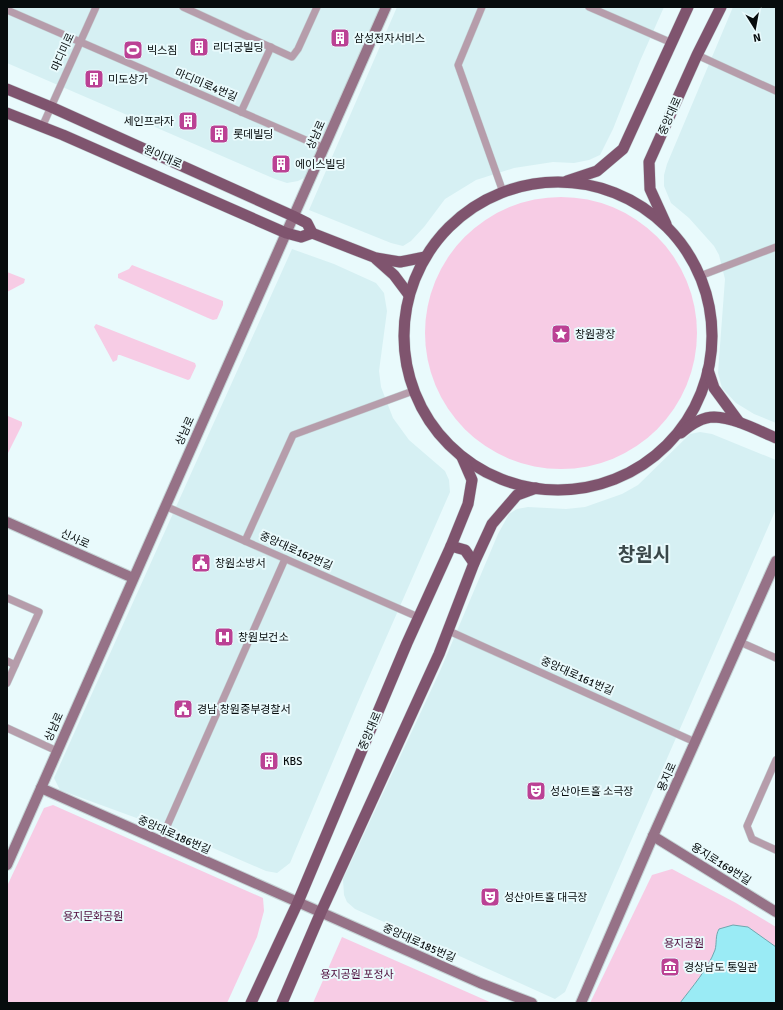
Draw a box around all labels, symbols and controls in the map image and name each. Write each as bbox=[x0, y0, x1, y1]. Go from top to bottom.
north arrow bbox=[735, 8, 775, 48]
building icon: 삼성전자서비스 bbox=[329, 27, 351, 49]
text: N bbox=[752, 30, 762, 44]
street label: 마디미로 bbox=[49, 31, 77, 73]
place label: 삼성전자서비스 bbox=[354, 32, 425, 45]
building icon: 리더궁빌딩 bbox=[188, 36, 210, 58]
sports icon: 빅스짐 bbox=[122, 39, 144, 61]
place label: 리더궁빌딩 bbox=[213, 41, 264, 54]
place label: 빅스짐 bbox=[147, 44, 177, 57]
street label: 마디미로4번길 bbox=[173, 66, 239, 104]
building icon: 미도상가 bbox=[83, 68, 105, 90]
place label: 미도상가 bbox=[108, 73, 148, 86]
street label: 중앙대로 bbox=[656, 95, 684, 137]
building icon: 세인프라자 bbox=[177, 110, 199, 132]
place label: 세인프라자 bbox=[123, 115, 174, 128]
street label: 상남로 bbox=[304, 118, 328, 152]
building icon: 롯데빌딩 bbox=[208, 123, 230, 145]
place label: 롯데빌딩 bbox=[233, 128, 273, 141]
street label: 원이대로 bbox=[142, 143, 184, 171]
building icon: 에이스빌딩 bbox=[270, 153, 292, 175]
place label: 에이스빌딩 bbox=[295, 158, 346, 171]
place icon: 창원광장 bbox=[550, 323, 572, 345]
place label: 창원광장 bbox=[575, 328, 615, 341]
street label: 상남로 bbox=[173, 414, 197, 448]
street label: 신사로 bbox=[58, 527, 92, 551]
street label: 중앙대로162번길 bbox=[257, 529, 335, 573]
district label: 창원시 bbox=[618, 543, 670, 567]
public building icon: 창원소방서 bbox=[190, 552, 212, 574]
place label: 창원소방서 bbox=[215, 557, 266, 570]
hospital icon: 창원보건소 bbox=[213, 626, 235, 648]
place label: 창원보건소 bbox=[238, 631, 289, 644]
street label: 중앙대로161번길 bbox=[538, 654, 616, 698]
public building icon: 경남 창원중부경찰서 bbox=[172, 698, 194, 720]
place label: 경남 창원중부경찰서 bbox=[197, 703, 291, 716]
street label: 상남로 bbox=[42, 710, 66, 744]
street label: 중앙대로 bbox=[356, 710, 384, 752]
building icon: KBS bbox=[258, 750, 280, 772]
place label: KBS bbox=[283, 755, 302, 768]
street label: 용지로 bbox=[655, 760, 679, 794]
theatre icon: 성산아트홀 소극장 bbox=[525, 780, 547, 802]
place label: 성산아트홀 소극장 bbox=[550, 785, 633, 798]
street label: 중앙대로186번길 bbox=[135, 813, 213, 857]
street label: 용지로169번길 bbox=[689, 840, 753, 888]
theatre icon: 성산아트홀 대극장 bbox=[479, 886, 501, 908]
place label: 성산아트홀 대극장 bbox=[504, 891, 587, 904]
park label: 용지문화공원 bbox=[63, 910, 123, 923]
street label: 중앙대로185번길 bbox=[380, 921, 458, 965]
park label: 용지공원 bbox=[664, 937, 704, 950]
museum icon: 경상남도 통일관 bbox=[659, 956, 681, 978]
place label: 경상남도 통일관 bbox=[684, 961, 757, 974]
park label: 용지공원 포정사 bbox=[320, 968, 394, 981]

